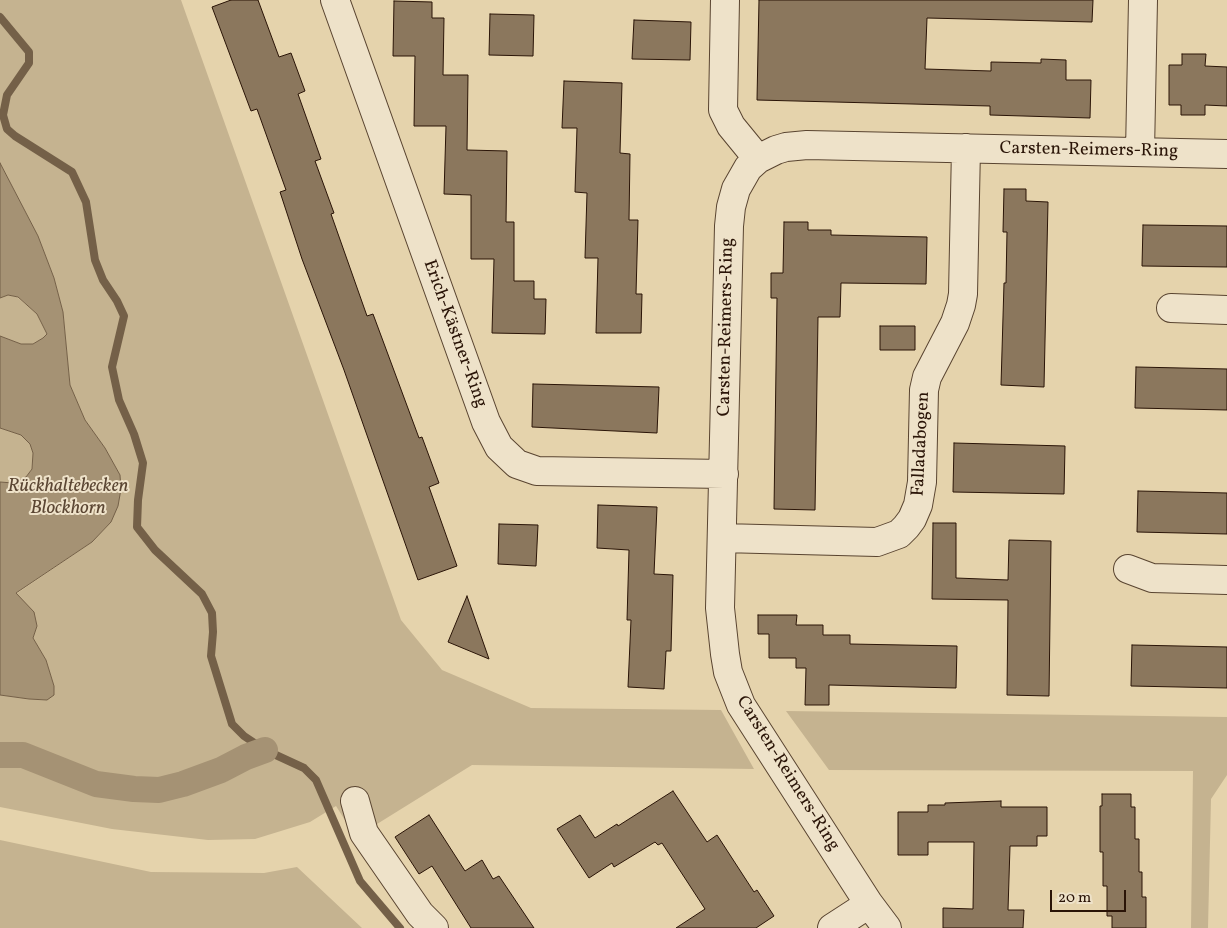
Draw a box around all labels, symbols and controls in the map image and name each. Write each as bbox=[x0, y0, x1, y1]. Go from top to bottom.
street label: Carsten-Reimers-Ring bbox=[999, 139, 1179, 163]
street label: Carsten-Reimers-Ring bbox=[715, 237, 739, 417]
street label: Erich-Kästner-Ring bbox=[417, 257, 491, 411]
street label: Falladabogen bbox=[908, 391, 936, 497]
water label: Rückhaltebecken Blockhorn bbox=[8, 477, 128, 521]
street label: Carsten-Reimers-Ring bbox=[731, 693, 843, 855]
scale bar bbox=[1052, 880, 1128, 912]
text: 20 m bbox=[1058, 888, 1091, 909]

